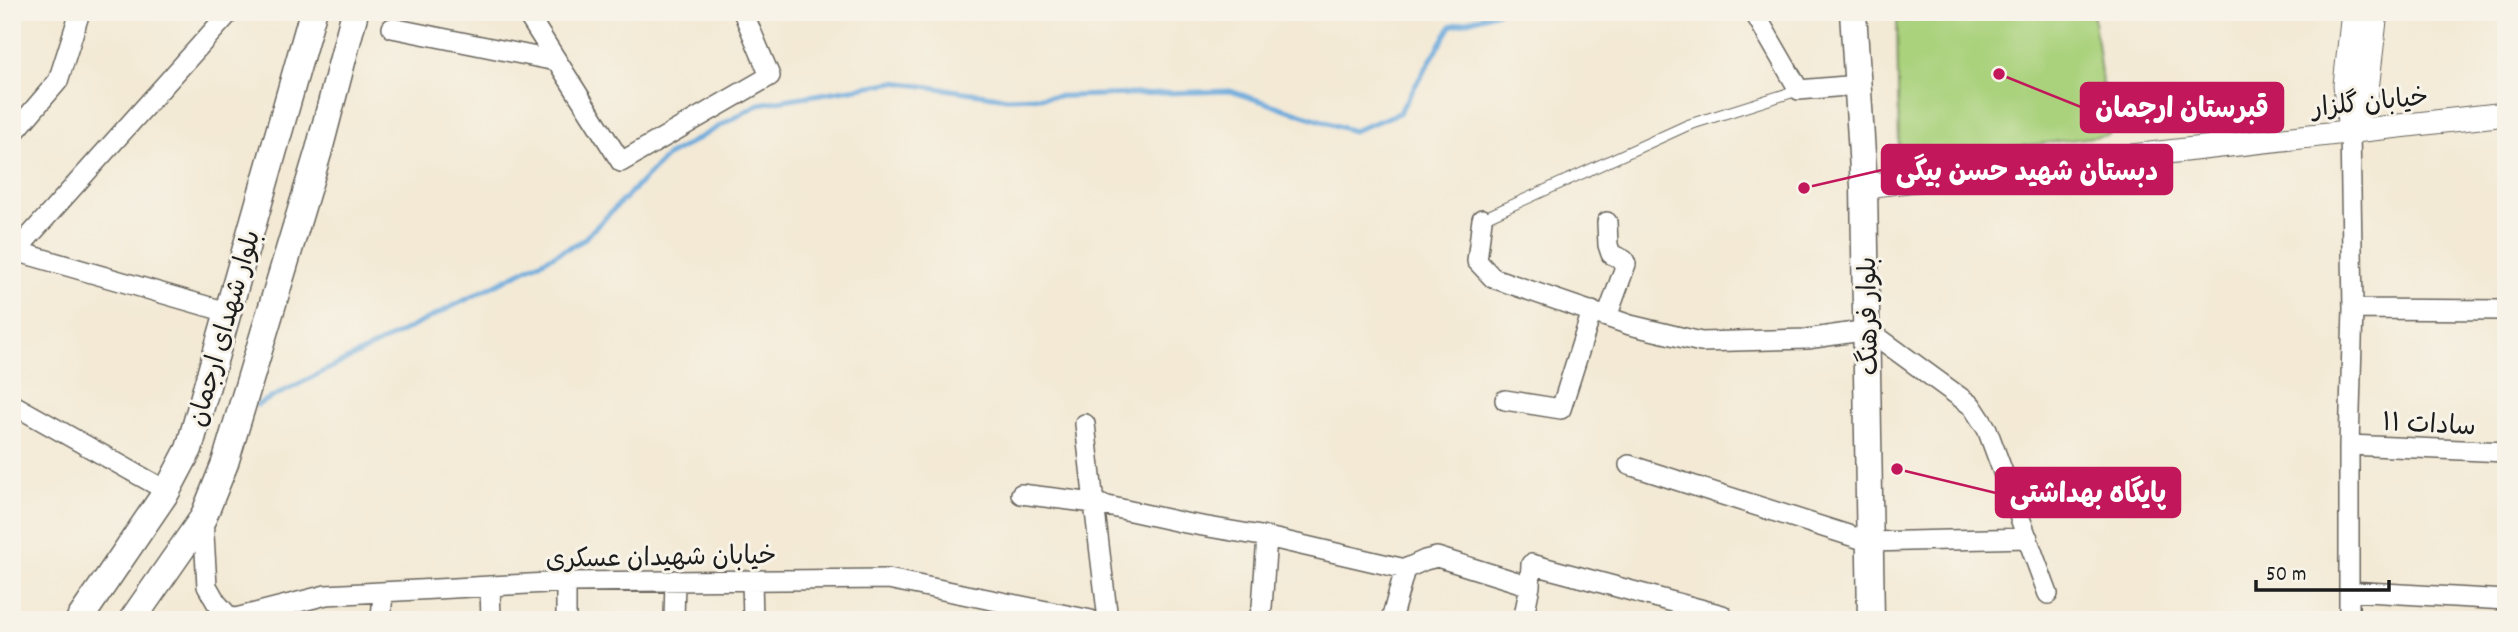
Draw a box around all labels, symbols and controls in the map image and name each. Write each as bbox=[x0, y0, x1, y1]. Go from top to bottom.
street label: خیابان گلزار bbox=[2308, 80, 2430, 129]
callout: قبرستان ارجمان bbox=[2081, 83, 2283, 132]
text: قبرستان ارجمان bbox=[2095, 92, 2269, 132]
callout: دبستان شهید حسن بیگی bbox=[1882, 145, 2172, 194]
text: دبستان شهید حسن بیگی bbox=[1896, 153, 2158, 195]
street label: بلوار شهدای ارجمان bbox=[181, 226, 272, 431]
street label: بلوار فرهنگ bbox=[1851, 256, 1890, 376]
street label: سادات ۱۱ bbox=[2381, 406, 2477, 447]
callout: پایگاه بهداشتی bbox=[1996, 468, 2180, 517]
text: پایگاه بهداشتی bbox=[2010, 475, 2166, 517]
street label: خیابان شهیدان عسکری bbox=[545, 539, 777, 580]
scale bar bbox=[2256, 548, 2388, 592]
text: 50 m bbox=[2266, 561, 2306, 591]

